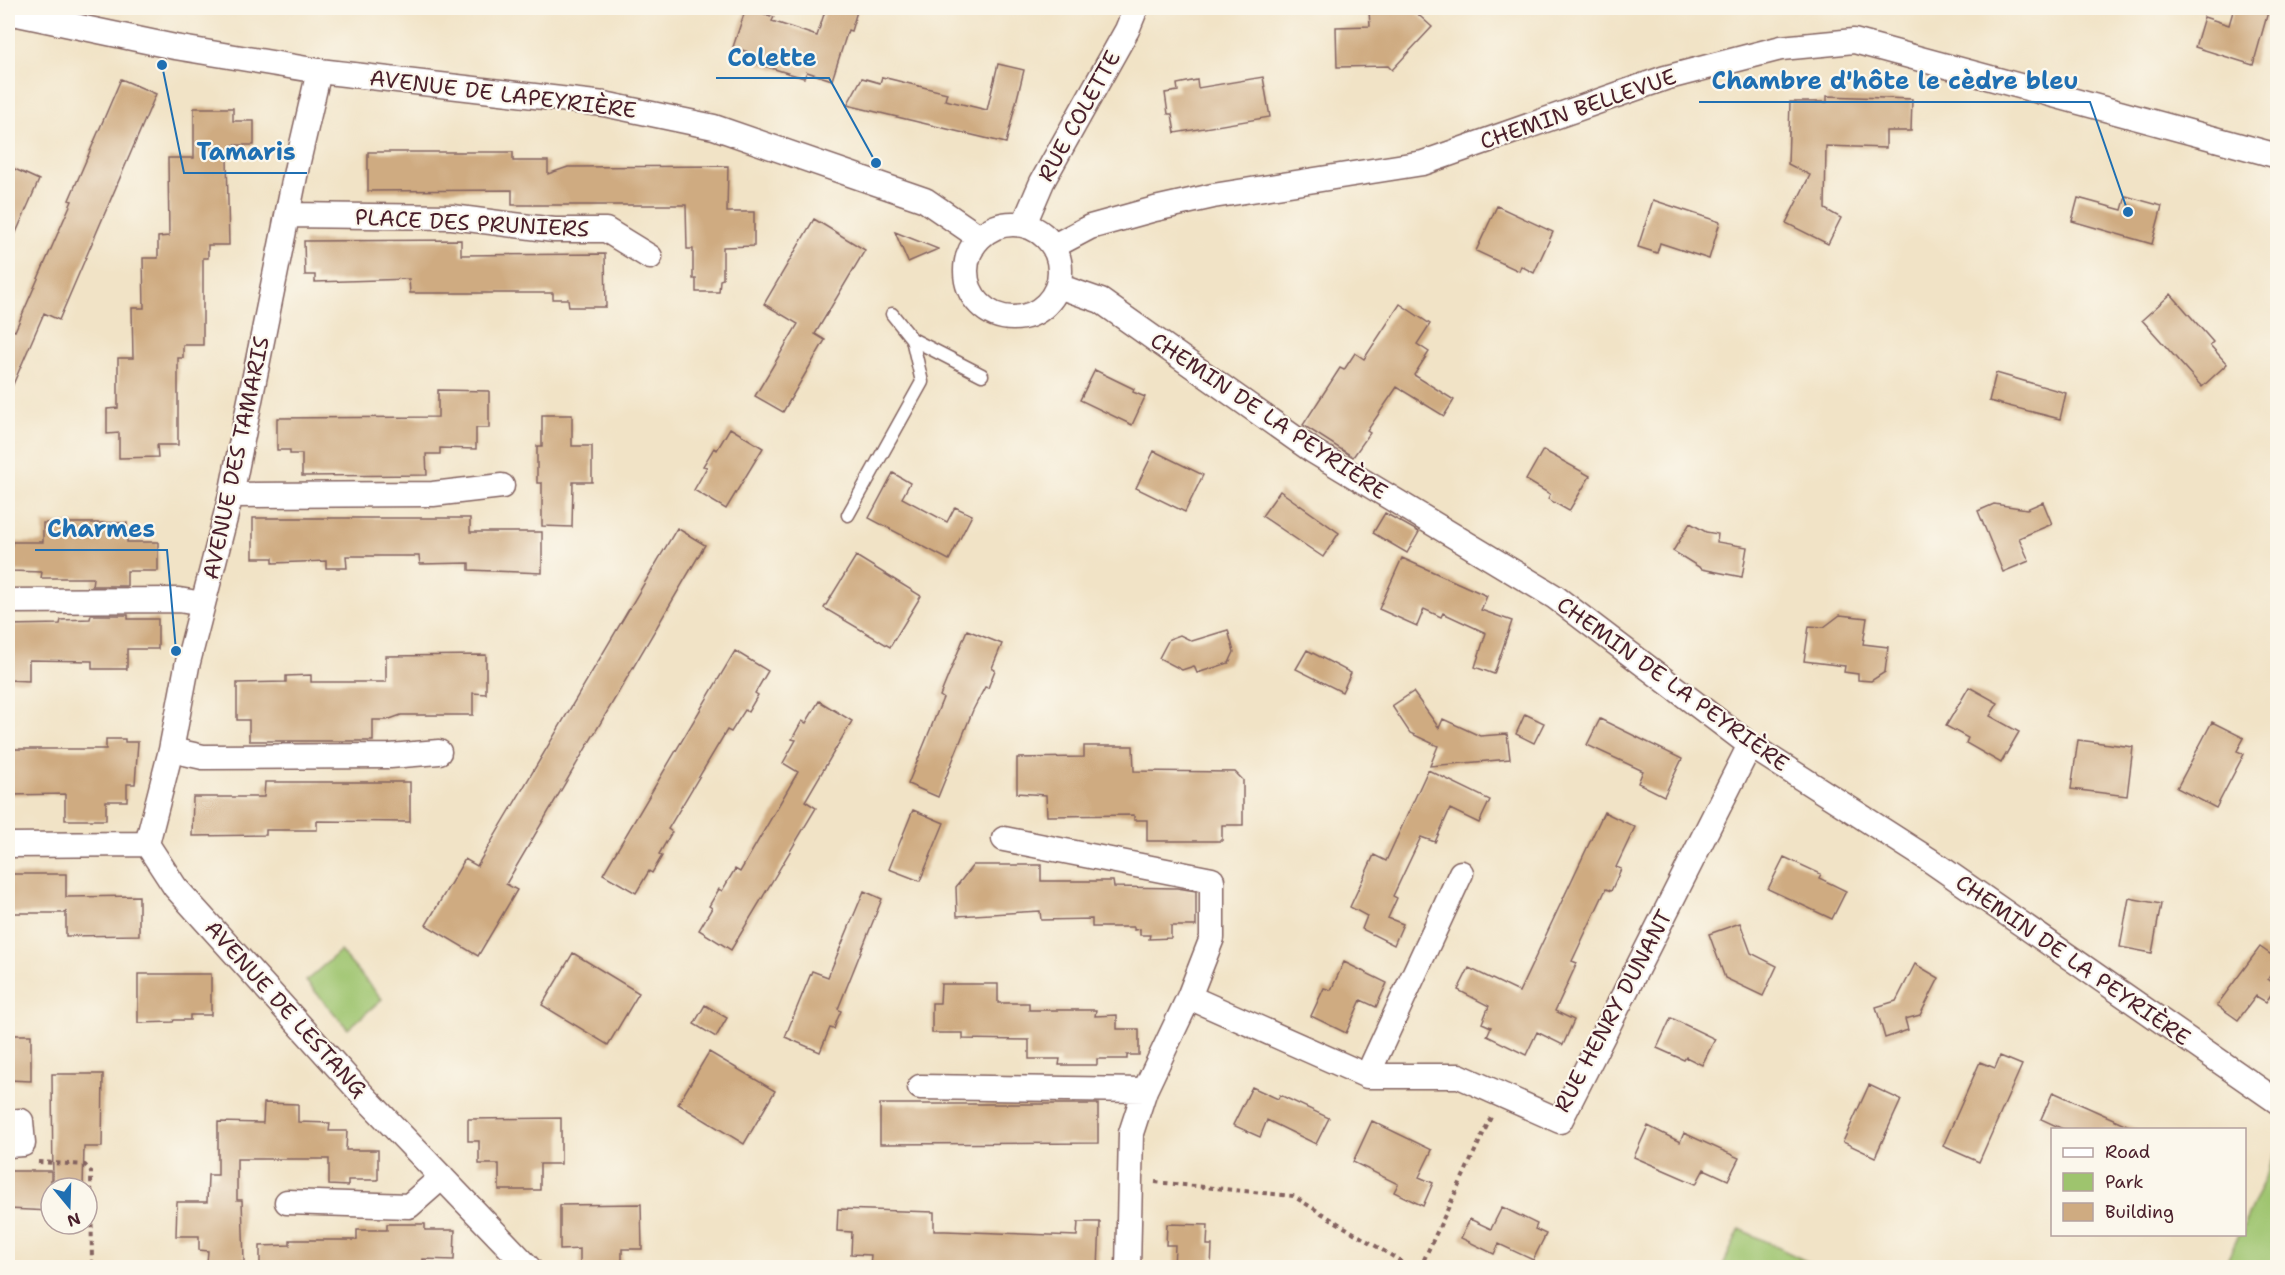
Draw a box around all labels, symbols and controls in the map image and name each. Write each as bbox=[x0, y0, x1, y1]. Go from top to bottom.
callout: Colette bbox=[716, 36, 829, 78]
text: Colette bbox=[727, 42, 817, 74]
street label: RUE COLETTE bbox=[1031, 45, 1127, 187]
callout: Chambre d'hôte le cèdre bleu bbox=[1699, 60, 2090, 102]
street label: CHEMIN BELLEVUE bbox=[1476, 62, 1680, 156]
street label: AVENUE DE LAPEYRIÈRE bbox=[368, 63, 638, 125]
text: Chambre d'hôte le cèdre bleu bbox=[1712, 65, 2078, 97]
callout: Tamaris bbox=[184, 131, 307, 173]
text: Tamaris bbox=[196, 136, 296, 168]
street label: PLACE DES PRUNIERS bbox=[354, 202, 590, 244]
street label: CHEMIN DE LA PEYRIÈRE bbox=[1145, 326, 1393, 506]
street label: AVENUE DES TAMARIS bbox=[196, 334, 276, 582]
callout: Charmes bbox=[35, 508, 167, 550]
text: Charmes bbox=[47, 513, 155, 545]
street label: CHEMIN DE LA PEYRIÈRE bbox=[1551, 590, 1795, 778]
street label: CHEMIN DE LA PEYRIÈRE bbox=[1950, 868, 2196, 1052]
street label: RUE HENRY DUNANT bbox=[1547, 904, 1679, 1117]
street label: AVENUE DE LESTANG bbox=[199, 914, 374, 1104]
legend bbox=[2051, 1128, 2246, 1236]
text: Road bbox=[2105, 1140, 2150, 1164]
text: Park bbox=[2105, 1170, 2144, 1194]
north arrow bbox=[39, 1176, 99, 1236]
text: Building bbox=[2105, 1200, 2174, 1224]
text: N bbox=[64, 1208, 83, 1232]

